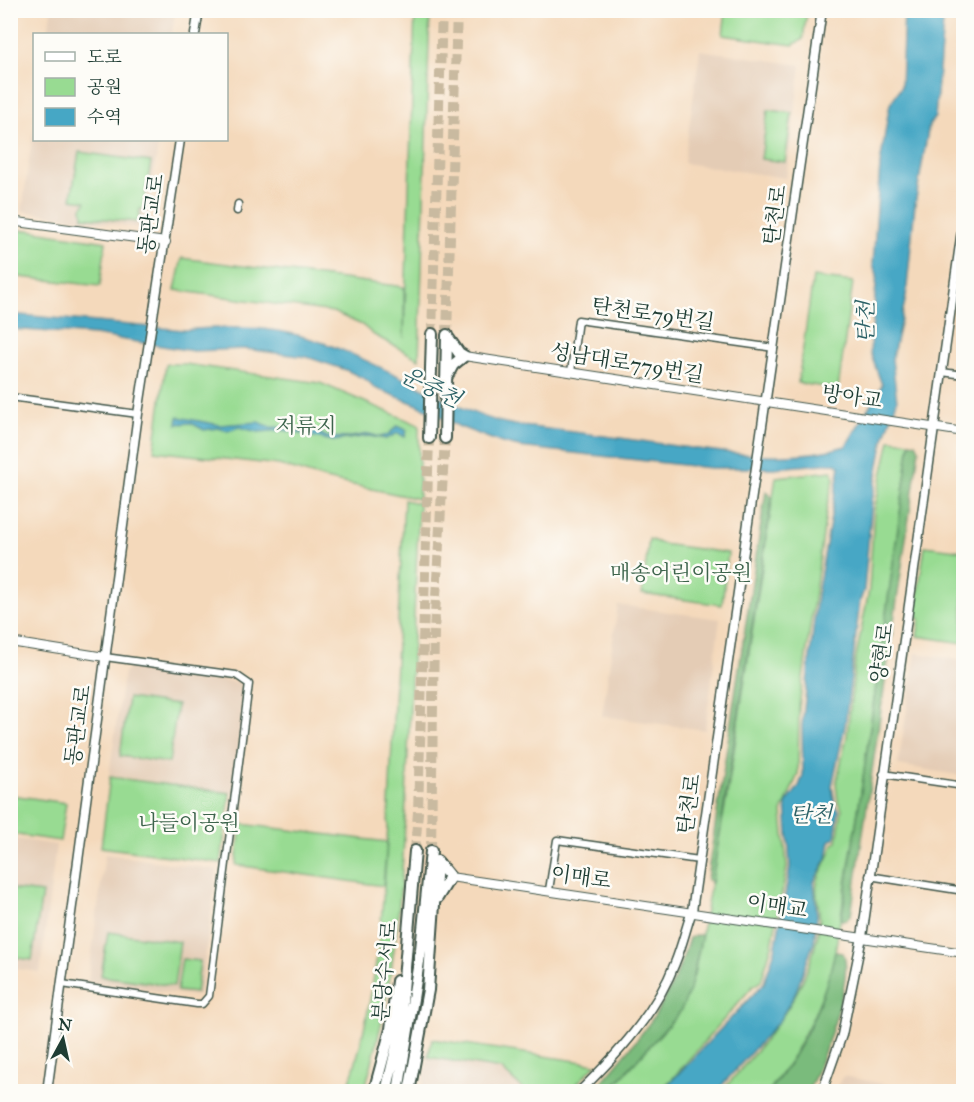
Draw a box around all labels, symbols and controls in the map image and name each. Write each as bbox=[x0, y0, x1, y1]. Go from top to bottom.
legend bbox=[33, 33, 228, 141]
text: 도로 bbox=[87, 46, 122, 68]
text: 공원 bbox=[87, 76, 122, 98]
text: 수역 bbox=[87, 106, 122, 128]
street label: 동판교로 bbox=[132, 172, 170, 256]
street label: 탄천로 bbox=[758, 183, 792, 247]
street label: 탄천로79번길 bbox=[590, 293, 716, 335]
water label: 탄천 bbox=[852, 299, 879, 343]
street label: 성남대로779번길 bbox=[548, 338, 706, 388]
water label: 운중천 bbox=[396, 361, 467, 414]
street label: 방아교 bbox=[820, 380, 884, 414]
park label: 저류지 bbox=[276, 413, 336, 439]
park label: 매송어린이공원 bbox=[610, 560, 752, 586]
street label: 양현로 bbox=[865, 621, 899, 685]
street label: 동판교로 bbox=[59, 683, 97, 767]
street label: 탄천로 bbox=[672, 772, 706, 836]
water label: 탄천 bbox=[790, 801, 834, 828]
park label: 나들이공원 bbox=[138, 810, 240, 836]
street label: 이매로 bbox=[549, 860, 613, 894]
street label: 이매교 bbox=[745, 888, 809, 924]
street label: 분당수서로 bbox=[368, 919, 402, 1023]
north arrow bbox=[33, 1009, 93, 1069]
text: N bbox=[57, 1014, 73, 1035]

